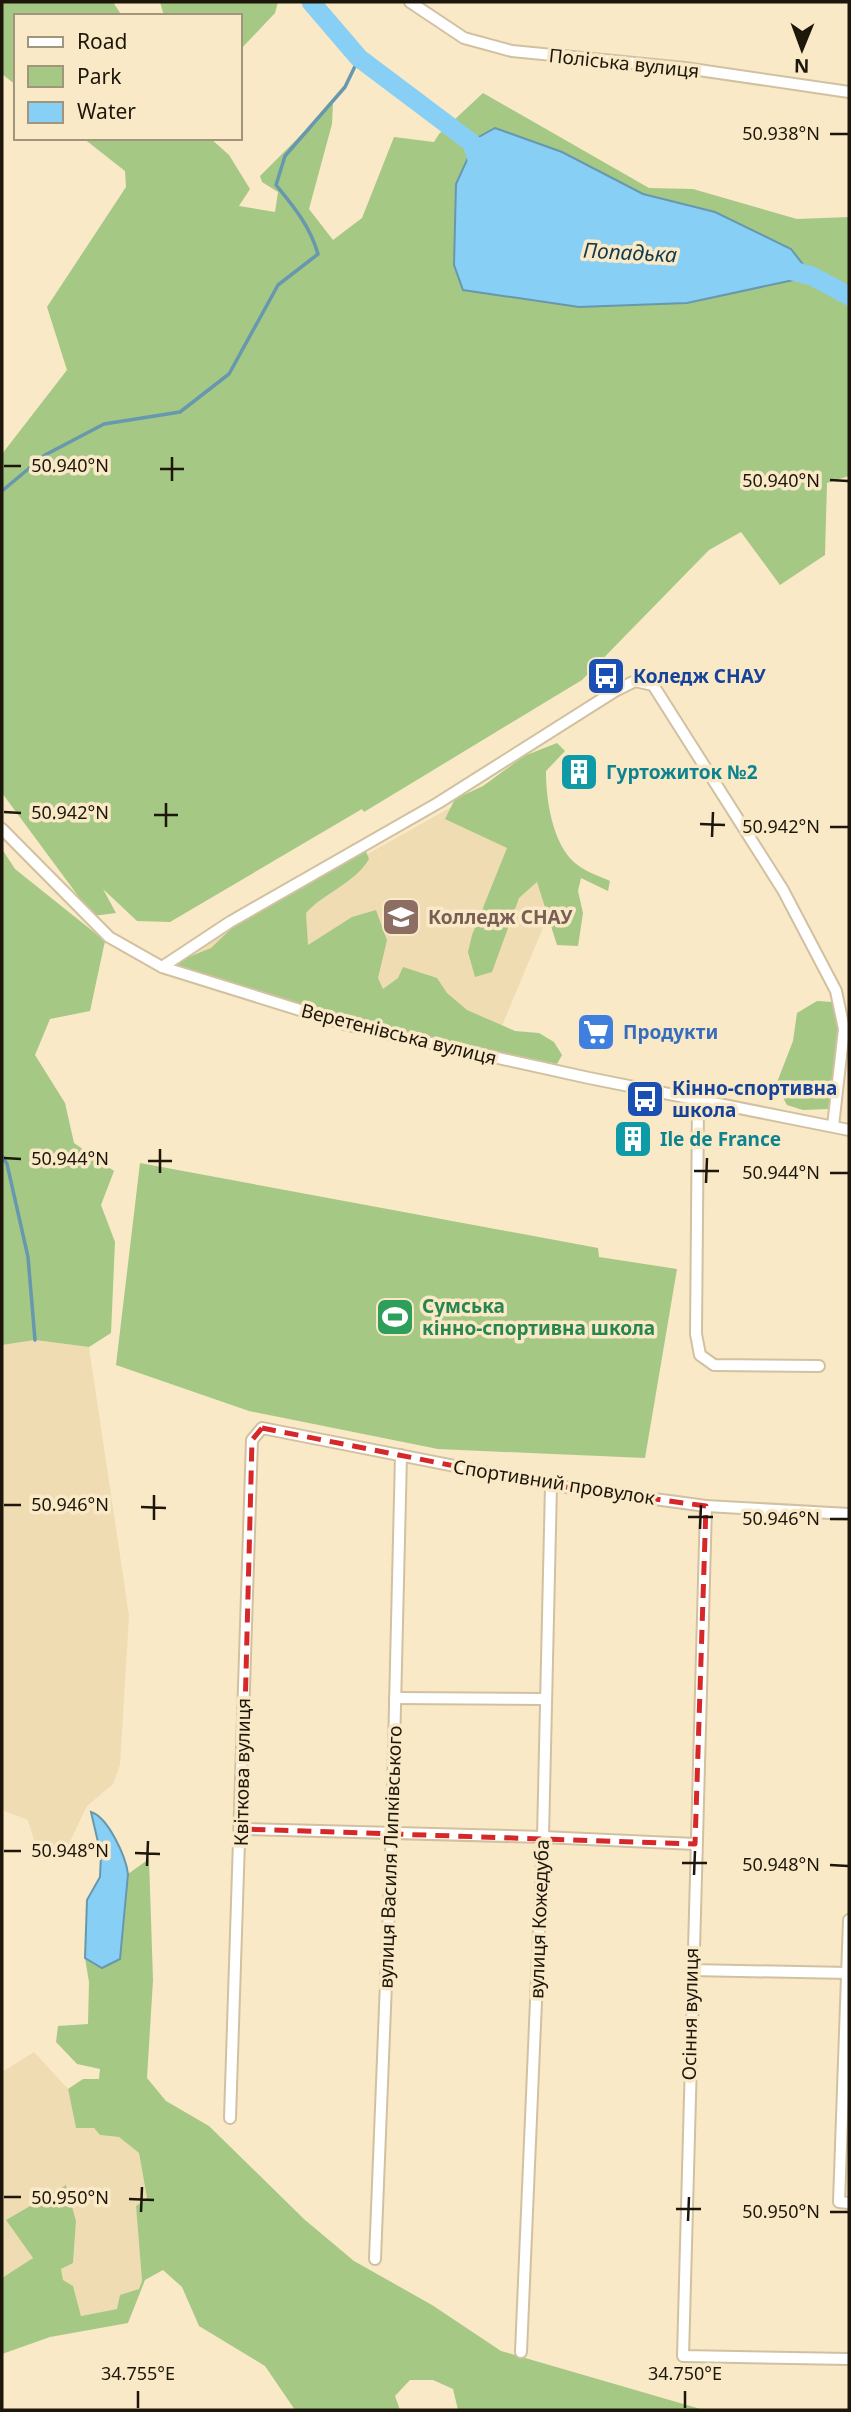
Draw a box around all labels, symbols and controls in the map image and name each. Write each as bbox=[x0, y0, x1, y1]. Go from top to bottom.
legend bbox=[14, 14, 242, 140]
north arrow bbox=[767, 14, 837, 84]
text: Road bbox=[77, 27, 127, 55]
street label: Поліська вулиця bbox=[548, 42, 700, 84]
text: N bbox=[794, 53, 810, 79]
text: Park bbox=[77, 62, 122, 90]
text: Water bbox=[77, 97, 136, 125]
text: 50.938°N bbox=[742, 121, 820, 145]
water label: Попадька bbox=[582, 236, 678, 268]
text: 50.940°N bbox=[31, 453, 109, 477]
text: 50.940°N bbox=[742, 468, 820, 492]
bus stop icon: Коледж СНАУ bbox=[585, 655, 627, 697]
place label: Коледж СНАУ bbox=[633, 663, 767, 689]
building icon: Гуртожиток №2 bbox=[558, 751, 600, 793]
place label: Гуртожиток №2 bbox=[606, 759, 758, 785]
text: 50.942°N bbox=[31, 800, 109, 824]
text: 50.942°N bbox=[742, 814, 820, 838]
school or university icon: Колледж СНАУ bbox=[380, 896, 422, 938]
place label: Колледж СНАУ bbox=[428, 904, 573, 930]
street label: Веретенівська вулиця bbox=[298, 997, 500, 1071]
supermarket icon: Продукти bbox=[575, 1011, 617, 1053]
place label: Продукти bbox=[623, 1019, 718, 1045]
place label: Кінно-спортивна школа bbox=[672, 1075, 837, 1123]
bus stop icon: Кінно-спортивна школа bbox=[624, 1078, 666, 1120]
building icon: Ile de France bbox=[612, 1118, 654, 1160]
place label: Ile de France bbox=[660, 1126, 781, 1152]
text: 50.944°N bbox=[31, 1146, 109, 1170]
text: 50.944°N bbox=[742, 1160, 820, 1184]
place label: Сумська кінно-спортивна школа bbox=[422, 1293, 655, 1341]
sports icon: Сумська кінно-спортивна школа bbox=[374, 1296, 416, 1338]
street label: Спортивний провулок bbox=[451, 1453, 657, 1511]
text: 50.946°N bbox=[31, 1492, 109, 1516]
text: 50.946°N bbox=[742, 1506, 820, 1530]
street label: Квіткова вулиця bbox=[228, 1698, 256, 1846]
street label: вулиця Василя Липківського bbox=[372, 1725, 408, 1989]
text: 50.948°N bbox=[31, 1838, 109, 1862]
street label: вулиця Кожедуба bbox=[523, 1839, 555, 1999]
text: 50.948°N bbox=[742, 1852, 820, 1876]
street label: Осіння вулиця bbox=[676, 1947, 704, 2081]
text: 50.950°N bbox=[31, 2185, 109, 2209]
text: 50.950°N bbox=[742, 2199, 820, 2223]
text: 34.755°E bbox=[101, 2361, 175, 2385]
text: 34.750°E bbox=[648, 2361, 722, 2385]

